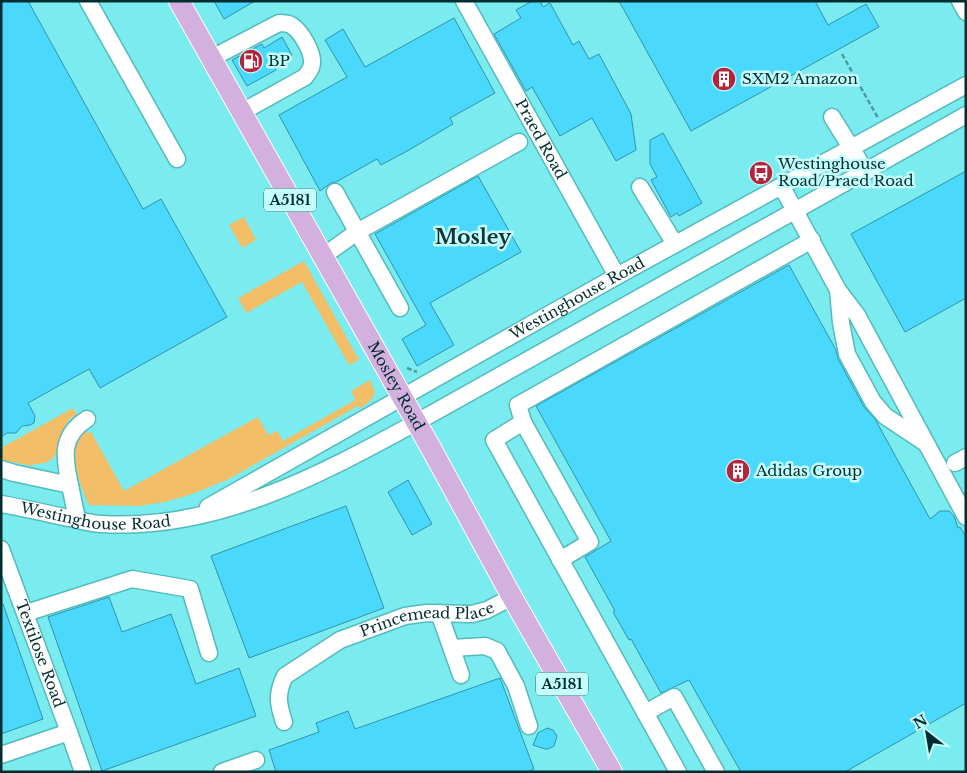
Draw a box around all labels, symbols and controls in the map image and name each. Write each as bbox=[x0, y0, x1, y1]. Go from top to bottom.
fuel station icon: BP bbox=[238, 48, 264, 74]
place label: BP bbox=[268, 51, 290, 70]
building icon: SXM2 Amazon bbox=[711, 66, 737, 92]
place label: SXM2 Amazon bbox=[742, 69, 858, 88]
street label: Praed Road bbox=[511, 95, 571, 182]
place label: Westinghouse Road/Praed Road bbox=[777, 154, 914, 190]
bus stop icon: Westinghouse Road/Praed Road bbox=[748, 160, 774, 186]
road number: A5181 bbox=[264, 188, 316, 212]
district label: Mosley bbox=[435, 225, 512, 249]
street label: Westinghouse Road bbox=[505, 253, 648, 344]
street label: Mosley Road bbox=[364, 338, 429, 434]
building icon: Adidas Group bbox=[725, 458, 751, 484]
place label: Adidas Group bbox=[755, 461, 862, 480]
street label: Westinghouse Road bbox=[18, 498, 172, 534]
street label: Textilose Road bbox=[12, 597, 69, 710]
street label: Princemead Place bbox=[357, 598, 498, 641]
road number: A5181 bbox=[536, 672, 588, 696]
north arrow bbox=[902, 708, 952, 758]
text: N bbox=[910, 711, 931, 733]

